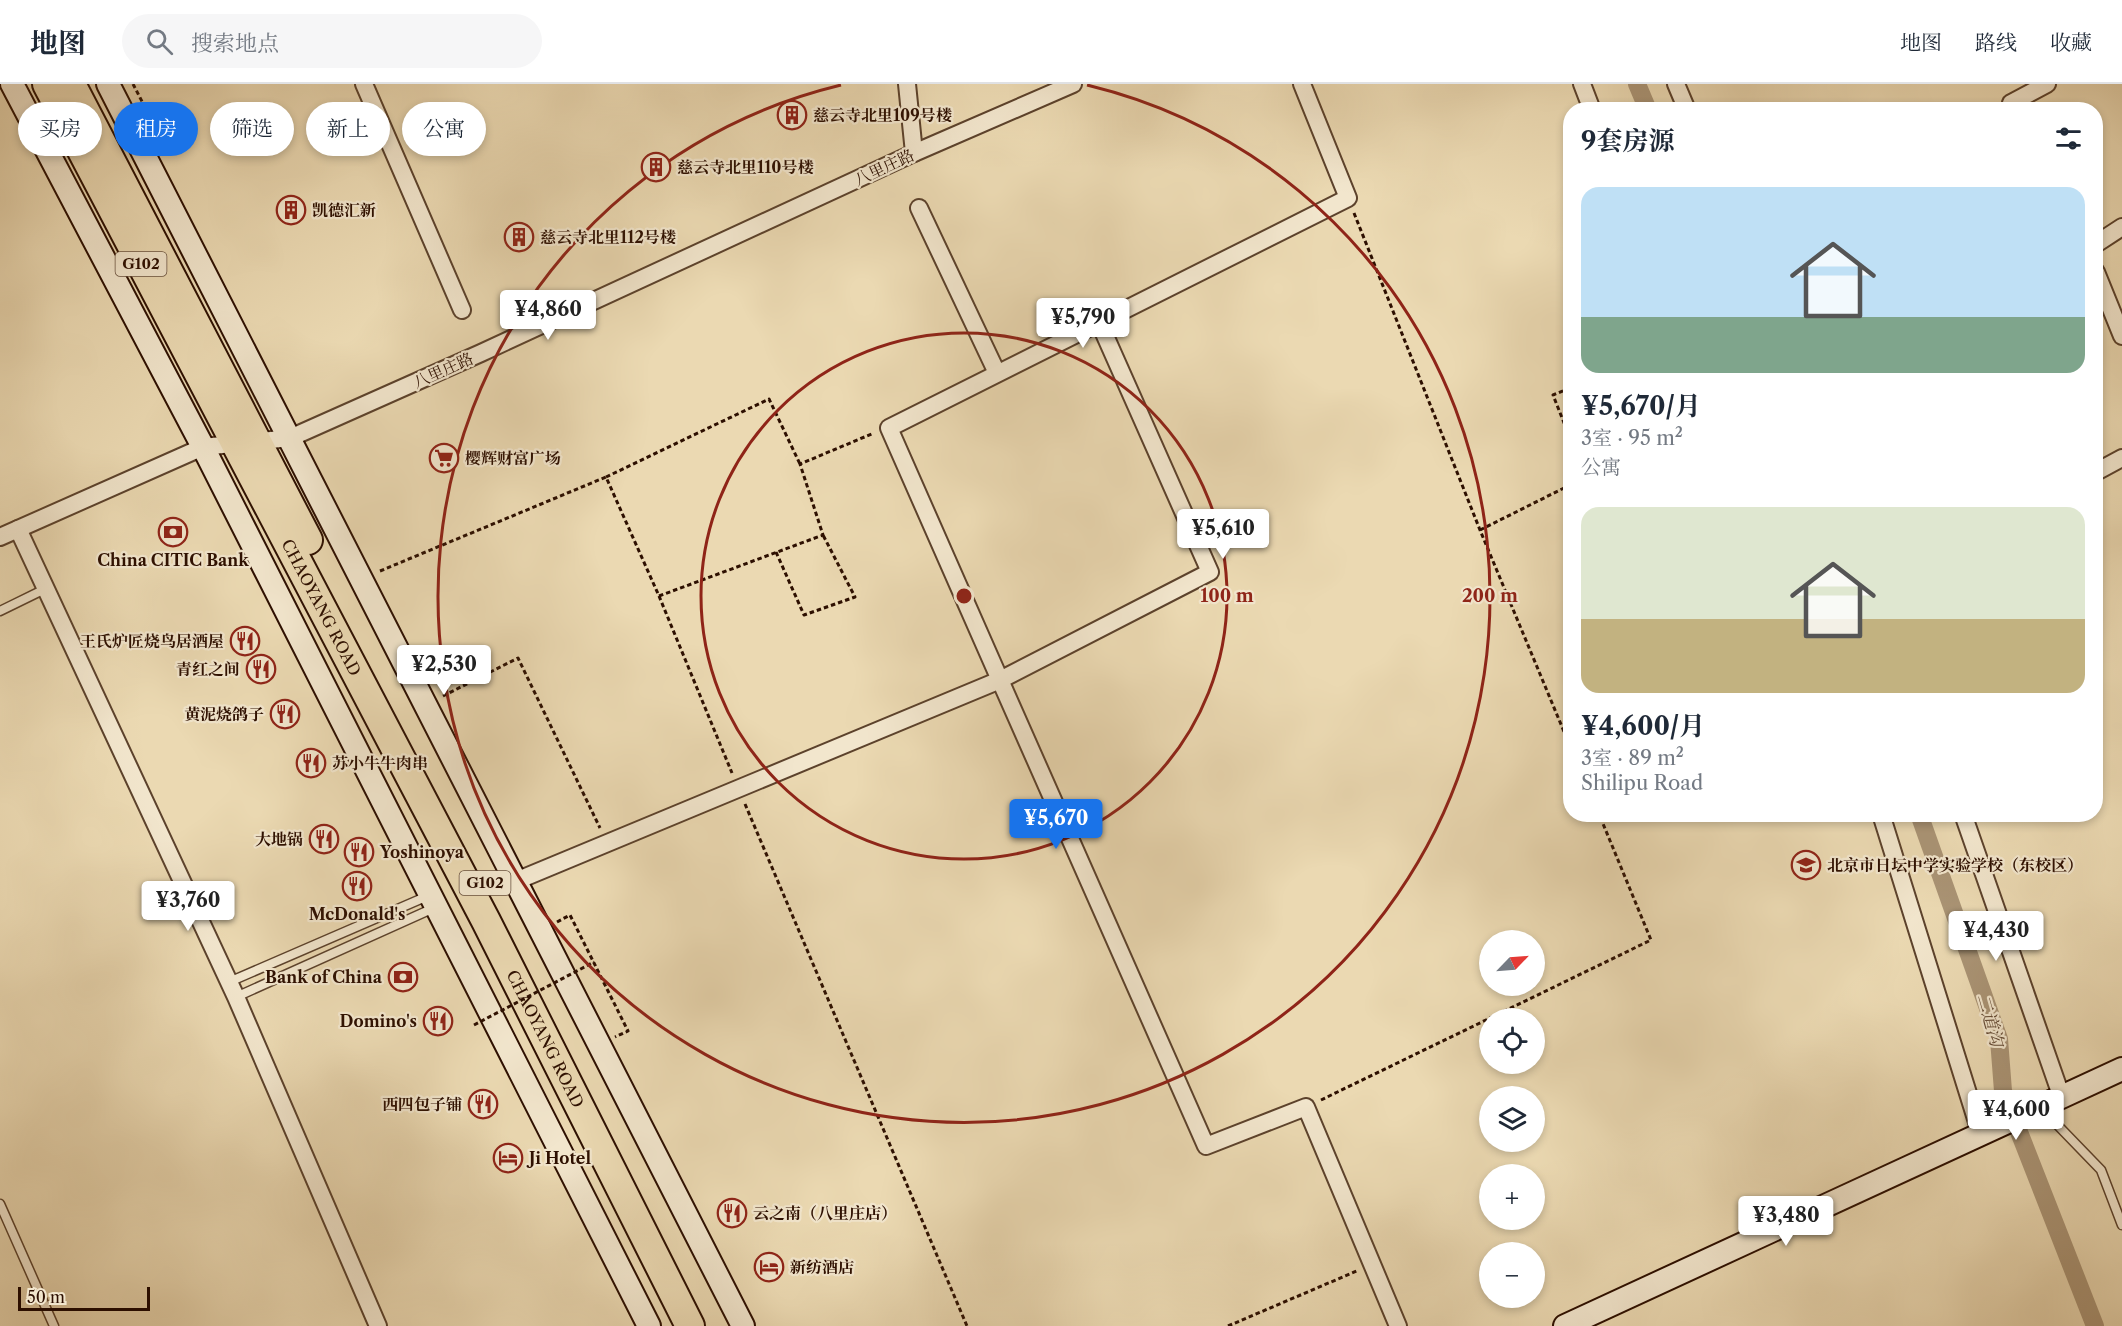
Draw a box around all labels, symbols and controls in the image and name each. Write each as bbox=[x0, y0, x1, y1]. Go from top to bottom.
search box bbox=[122, 14, 542, 68]
icon: search bbox=[143, 25, 176, 58]
text: 地图 bbox=[30, 26, 86, 60]
text: 搜索地点 bbox=[191, 30, 279, 57]
text: 地图 bbox=[1900, 30, 1942, 55]
text: 路线 bbox=[1975, 30, 2017, 55]
text: 收藏 bbox=[2050, 30, 2092, 55]
building icon: 慈云寺北里109号楼 bbox=[776, 99, 808, 131]
chip: 买房 bbox=[18, 102, 102, 156]
chip: 租房 bbox=[114, 102, 198, 156]
chip: 筛选 bbox=[210, 102, 294, 156]
chip: 新上 bbox=[306, 102, 390, 156]
chip: 公寓 bbox=[402, 102, 486, 156]
place label: 慈云寺北里109号楼 bbox=[813, 105, 952, 125]
icon: filters bbox=[2052, 122, 2085, 155]
text: 9套房源 bbox=[1581, 125, 1675, 157]
street label: 八里庄路 bbox=[851, 144, 917, 190]
building icon: 慈云寺北里110号楼 bbox=[640, 151, 672, 183]
place label: 慈云寺北里110号楼 bbox=[677, 157, 813, 177]
building icon: 凯德汇新 bbox=[275, 194, 307, 226]
place label: 凯德汇新 bbox=[312, 200, 376, 220]
building icon: 慈云寺北里112号楼 bbox=[503, 221, 535, 253]
icon: home bbox=[1779, 226, 1887, 334]
place label: 慈云寺北里112号楼 bbox=[540, 227, 676, 247]
road number: G102 bbox=[116, 252, 166, 276]
pin: ¥4,860 bbox=[499, 290, 597, 341]
text: ¥4,860 bbox=[514, 297, 582, 321]
pin: ¥5,790 bbox=[1034, 298, 1132, 349]
text: ¥5,790 bbox=[1050, 305, 1116, 329]
street label: 八里庄路 bbox=[410, 348, 476, 392]
text: ¥5,670/月 bbox=[1581, 390, 1701, 422]
text: 3室 · 95 m² bbox=[1581, 426, 1683, 450]
supermarket icon: 樱辉财富广场 bbox=[428, 442, 460, 474]
place label: 樱辉财富广场 bbox=[465, 448, 561, 468]
text: 公寓 bbox=[1581, 455, 1621, 479]
pin: ¥5,610 bbox=[1174, 509, 1272, 560]
bank icon: China CITIC Bank bbox=[157, 516, 189, 548]
text: ¥5,610 bbox=[1191, 516, 1255, 540]
street label: CHAOYANG ROAD bbox=[277, 536, 366, 679]
icon: home bbox=[1779, 546, 1887, 654]
place label: China CITIC Bank bbox=[97, 550, 249, 570]
text: 100 m bbox=[1200, 585, 1254, 607]
text: 200 m bbox=[1462, 585, 1518, 607]
centre of rings bbox=[954, 586, 974, 606]
restaurant icon: 王氏炉匠烧鸟居酒屋 bbox=[229, 625, 261, 657]
place label: 王氏炉匠烧鸟居酒屋 bbox=[80, 631, 224, 651]
pin: ¥2,530 bbox=[395, 645, 493, 696]
text: ¥2,530 bbox=[411, 652, 477, 676]
restaurant icon: 青红之间 bbox=[245, 653, 277, 685]
place label: 青红之间 bbox=[176, 659, 240, 679]
restaurant icon: 黄泥烧鸽子 bbox=[269, 698, 301, 730]
place label: 黄泥烧鸽子 bbox=[184, 704, 264, 724]
text: ¥4,600/月 bbox=[1581, 710, 1705, 742]
text: 3室 · 89 m² bbox=[1581, 746, 1684, 770]
restaurant icon: 苏小牛牛肉串 bbox=[295, 747, 327, 779]
place label: 苏小牛牛肉串 bbox=[332, 753, 428, 773]
text: Shilipu Road bbox=[1581, 771, 1703, 795]
pin: ¥5,670 bbox=[1007, 799, 1105, 850]
text: ¥5,670 bbox=[1023, 806, 1089, 830]
restaurant icon: 大地锅 bbox=[308, 823, 340, 855]
place label: 大地锅 bbox=[255, 829, 303, 849]
restaurant icon: Yoshinoya bbox=[343, 836, 375, 868]
place label: Yoshinoya bbox=[379, 842, 465, 862]
school or university icon: 北京市日坛中学实验学校（东校区） bbox=[1790, 849, 1822, 881]
place label: 北京市日坛中学实验学校（东校区） bbox=[1827, 855, 2083, 875]
restaurant icon: McDonald's bbox=[341, 870, 373, 902]
road number: G102 bbox=[460, 871, 510, 895]
pin: ¥3,760 bbox=[139, 881, 237, 932]
text: ¥3,760 bbox=[156, 888, 220, 912]
place label: McDonald's bbox=[309, 904, 405, 924]
pin: ¥4,430 bbox=[1947, 911, 2045, 962]
text: ¥4,430 bbox=[1963, 918, 2029, 942]
north arrow bbox=[1479, 930, 1545, 996]
map controls bbox=[1479, 930, 1545, 1308]
bank icon: Bank of China bbox=[387, 961, 419, 993]
place label: Bank of China bbox=[265, 967, 383, 987]
street label: CHAOYANG ROAD bbox=[502, 967, 588, 1111]
water label: 二道沟 bbox=[1972, 991, 2009, 1052]
restaurant icon: Domino's bbox=[422, 1005, 454, 1037]
button: locate bbox=[1479, 1008, 1545, 1074]
place label: Domino's bbox=[340, 1011, 417, 1031]
button: layers bbox=[1479, 1086, 1545, 1152]
restaurant icon: 西四包子铺 bbox=[467, 1088, 499, 1120]
pin: ¥4,600 bbox=[1967, 1090, 2065, 1141]
place label: 西四包子铺 bbox=[382, 1094, 462, 1114]
text: ¥4,600 bbox=[1982, 1097, 2050, 1121]
hotel icon: Ji Hotel bbox=[492, 1142, 524, 1174]
place label: Ji Hotel bbox=[526, 1148, 591, 1168]
button: + bbox=[1479, 1164, 1545, 1230]
pin: ¥3,480 bbox=[1737, 1196, 1835, 1247]
restaurant icon: 云之南（八里庄店） bbox=[716, 1197, 748, 1229]
place label: 云之南（八里庄店） bbox=[753, 1203, 897, 1223]
text: ¥3,480 bbox=[1752, 1203, 1820, 1227]
button: − bbox=[1479, 1242, 1545, 1308]
hotel icon: 新纺酒店 bbox=[753, 1251, 785, 1283]
place label: 新纺酒店 bbox=[790, 1257, 854, 1277]
scale bar bbox=[18, 1284, 150, 1312]
text: 50 m bbox=[27, 1287, 65, 1307]

